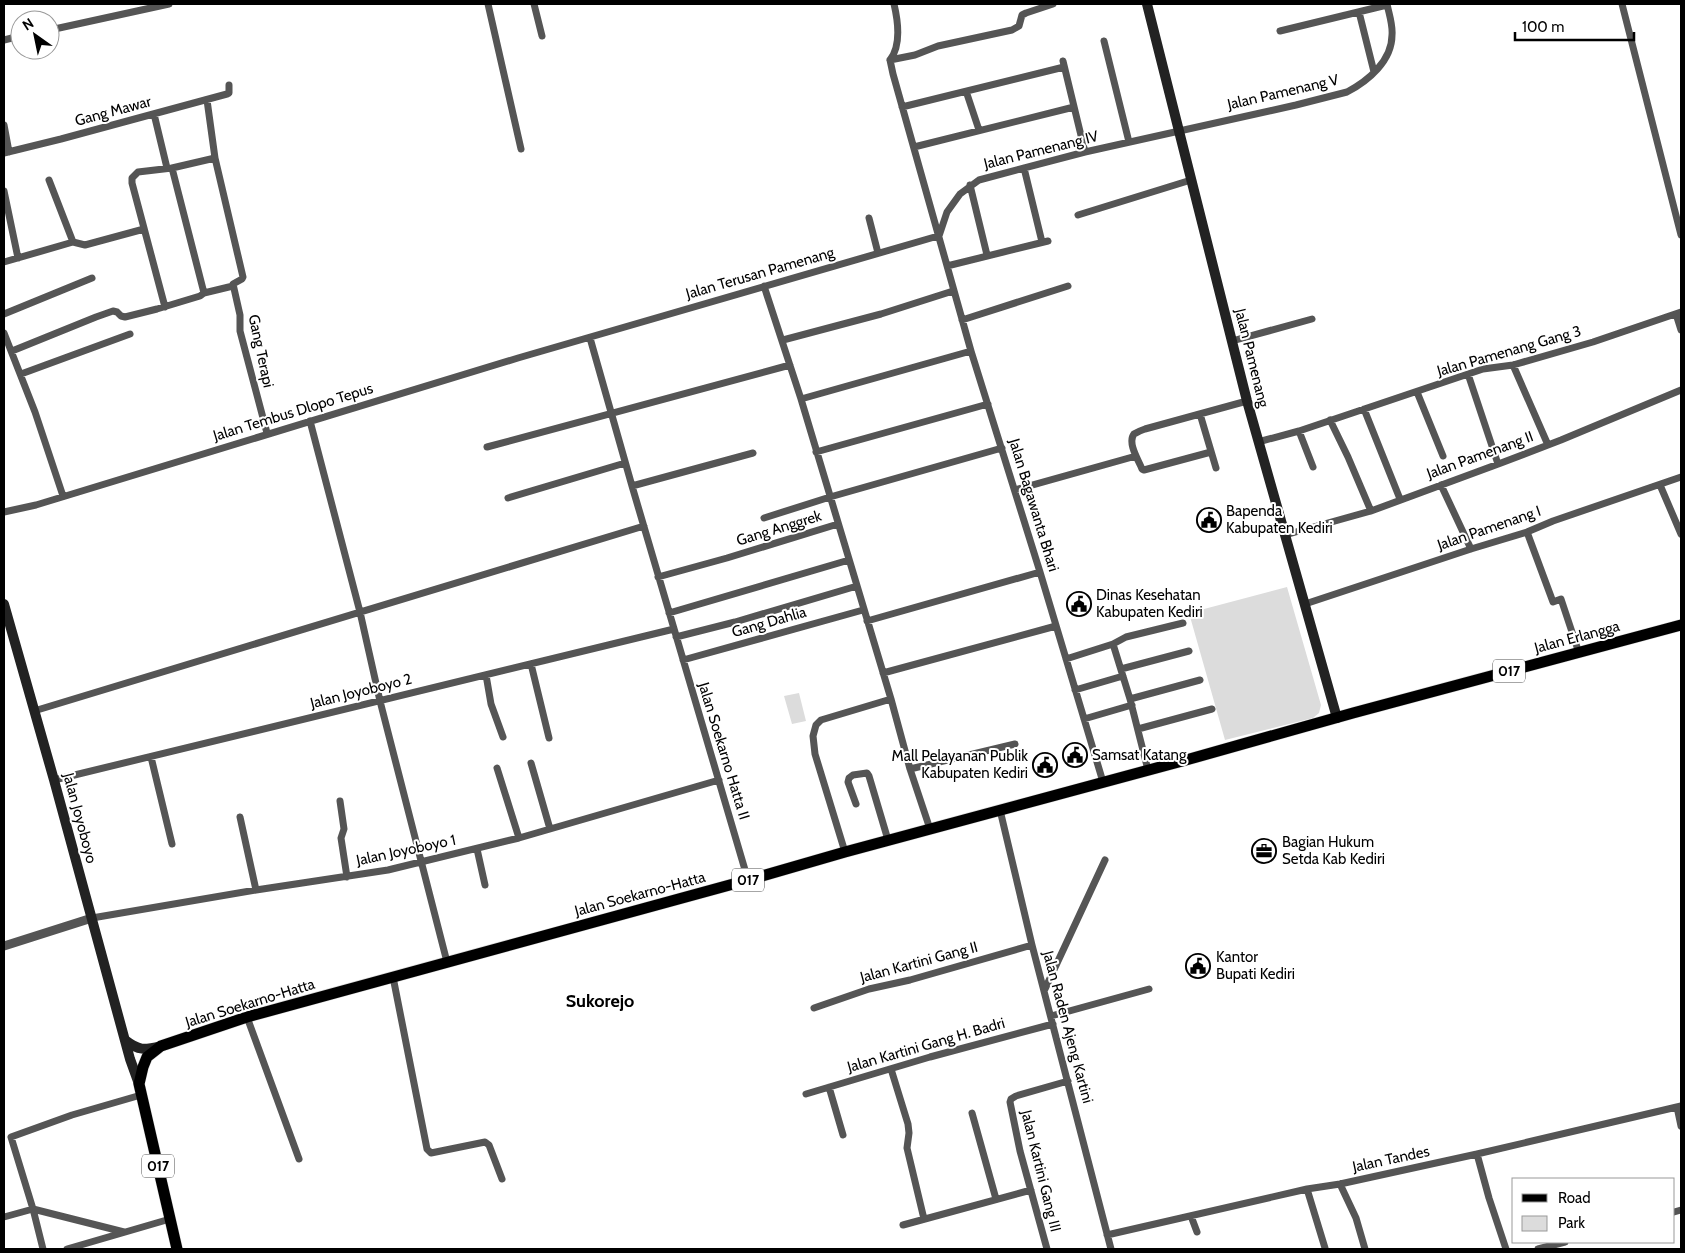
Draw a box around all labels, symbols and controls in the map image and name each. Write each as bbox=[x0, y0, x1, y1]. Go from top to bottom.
north arrow bbox=[10, 10, 60, 60]
scale bar bbox=[1515, 10, 1634, 42]
text: N bbox=[19, 14, 37, 34]
text: 100 m bbox=[1522, 18, 1564, 36]
street label: Jalan Pamenang V bbox=[1225, 70, 1341, 114]
street label: Gang Mawar bbox=[73, 92, 153, 130]
street label: Jalan Pamenang IV bbox=[981, 127, 1101, 173]
street label: Jalan Terusan Pamenang bbox=[683, 243, 837, 303]
street label: Jalan Pamenang bbox=[1231, 306, 1273, 410]
street label: Gang Terapi bbox=[244, 313, 278, 389]
street label: Jalan Pamenang Gang 3 bbox=[1434, 322, 1583, 380]
street label: Jalan Tembus Dlopo Tepus bbox=[210, 379, 375, 445]
street label: Jalan Pamenang II bbox=[1423, 427, 1536, 483]
street label: Jalan Bagawanta Bhari bbox=[1005, 435, 1063, 574]
place label: Bapenda Kabupaten Kediri bbox=[1226, 502, 1333, 537]
street label: Jalan Pamenang I bbox=[1434, 502, 1543, 554]
street label: Gang Anggrek bbox=[734, 506, 824, 549]
public building icon: Bapenda Kabupaten Kediri bbox=[1196, 507, 1222, 533]
place label: Dinas Kesehatan Kabupaten Kediri bbox=[1096, 586, 1203, 621]
public building icon: Dinas Kesehatan Kabupaten Kediri bbox=[1066, 591, 1092, 617]
street label: Gang Dahlia bbox=[730, 603, 809, 641]
street label: Jalan Erlangga bbox=[1531, 617, 1622, 657]
road number: 017 bbox=[1493, 659, 1525, 682]
street label: Jalan Joyoboyo 2 bbox=[307, 670, 414, 713]
street label: Jalan Soekarno Hatta II bbox=[694, 679, 753, 822]
public building icon: Samsat Katang bbox=[1062, 742, 1088, 768]
place label: Samsat Katang bbox=[1092, 746, 1187, 764]
place label: Mall Pelayanan Publik Kabupaten Kediri bbox=[892, 747, 1028, 782]
public building icon: Mall Pelayanan Publik Kabupaten Kediri bbox=[1032, 752, 1058, 778]
street label: Jalan Joyoboyo bbox=[59, 770, 101, 865]
street label: Jalan Joyoboyo 1 bbox=[354, 831, 457, 870]
place label: Bagian Hukum Setda Kab Kediri bbox=[1282, 833, 1385, 868]
office icon: Bagian Hukum Setda Kab Kediri bbox=[1251, 838, 1277, 864]
street label: Jalan Soekarno-Hatta bbox=[572, 868, 708, 920]
road number: 017 bbox=[732, 868, 764, 892]
street label: Jalan Kartini Gang II bbox=[857, 938, 980, 987]
street label: Jalan Raden Ajeng Kartini bbox=[1039, 948, 1097, 1105]
place label: Kantor Bupati Kediri bbox=[1216, 948, 1295, 983]
public building icon: Kantor Bupati Kediri bbox=[1185, 953, 1211, 979]
street label: Jalan Soekarno-Hatta bbox=[182, 975, 318, 1032]
district label: Sukorejo bbox=[566, 990, 634, 1012]
street label: Jalan Kartini Gang H. Badri bbox=[844, 1014, 1007, 1076]
street label: Jalan Kartini Gang III bbox=[1017, 1107, 1065, 1234]
street label: Jalan Tandes bbox=[1350, 1142, 1431, 1176]
road number: 017 bbox=[142, 1154, 174, 1178]
legend bbox=[1512, 1178, 1675, 1243]
text: Road bbox=[1558, 1189, 1591, 1207]
text: Park bbox=[1558, 1214, 1585, 1232]

